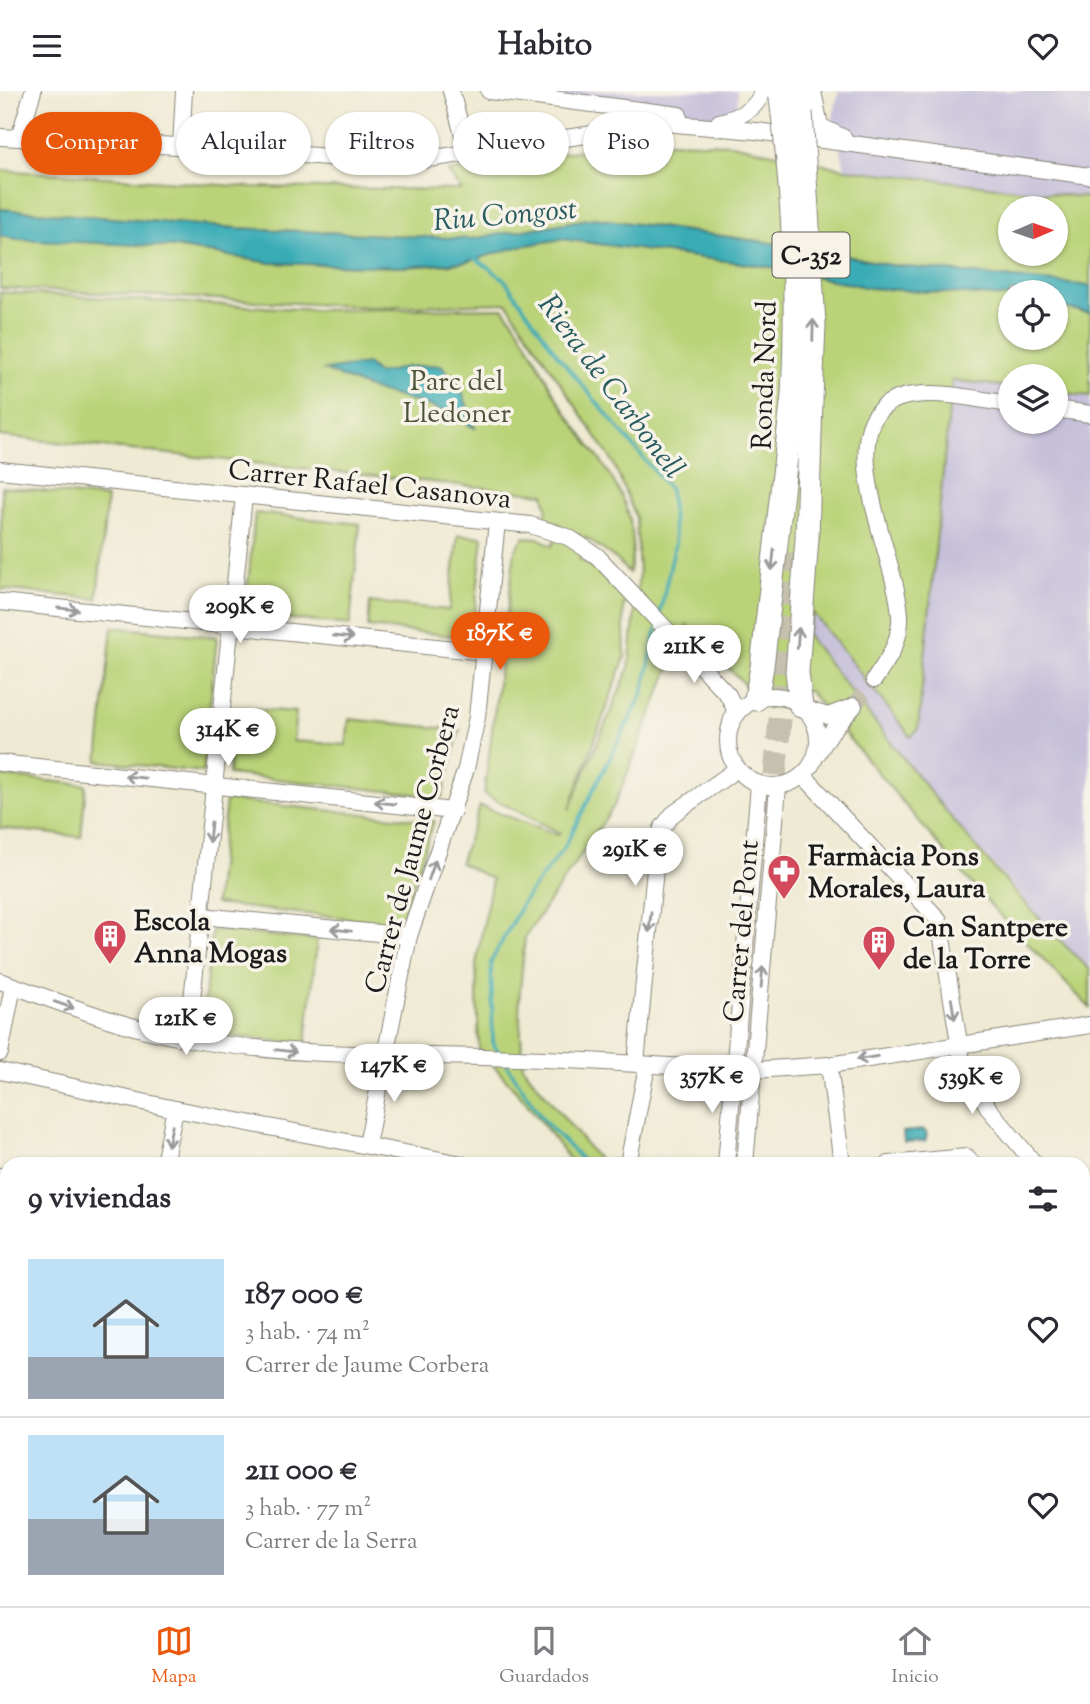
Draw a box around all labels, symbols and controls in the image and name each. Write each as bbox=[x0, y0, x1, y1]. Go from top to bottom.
text: Habito bbox=[498, 23, 592, 69]
icon: menu bbox=[28, 27, 66, 65]
icon: heart bbox=[1024, 27, 1062, 65]
chip: Comprar bbox=[21, 112, 162, 175]
chip: Alquilar bbox=[176, 112, 311, 175]
chip: Filtros bbox=[325, 112, 439, 175]
chip: Nuevo bbox=[453, 112, 569, 175]
chip: Piso bbox=[583, 112, 674, 175]
water label: Riu Congost bbox=[431, 189, 579, 244]
north arrow bbox=[998, 196, 1068, 266]
map controls bbox=[998, 196, 1068, 434]
road number: C-352 bbox=[772, 232, 850, 277]
button: locate bbox=[998, 280, 1068, 350]
water label: Riera de Carbonell bbox=[526, 286, 694, 489]
street label: Ronda Nord bbox=[743, 300, 789, 450]
one-way arrow bbox=[807, 319, 820, 342]
park label: Parc del Lledoner bbox=[403, 363, 512, 435]
button: layers bbox=[998, 364, 1068, 434]
street label: Carrer Rafael Casanova bbox=[226, 451, 513, 521]
one-way arrow bbox=[766, 548, 779, 571]
pin: 209K € bbox=[183, 585, 297, 645]
text: 209K € bbox=[205, 591, 275, 624]
one-way arrow bbox=[56, 603, 79, 616]
pin: 187K € bbox=[443, 613, 557, 672]
text: 187K € bbox=[467, 618, 533, 651]
pin: 211K € bbox=[637, 625, 751, 685]
one-way arrow bbox=[792, 627, 805, 650]
one-way arrow bbox=[331, 631, 354, 644]
text: 211K € bbox=[663, 631, 725, 664]
street label: Carrer de Jaume Corbera bbox=[356, 701, 472, 999]
pin: 314K € bbox=[171, 709, 285, 768]
text: 314K € bbox=[196, 714, 260, 747]
one-way arrow bbox=[124, 770, 146, 783]
one-way arrow bbox=[374, 797, 397, 810]
one-way arrow bbox=[203, 821, 216, 843]
pin: 291K € bbox=[578, 829, 692, 888]
text: 291K € bbox=[602, 834, 668, 867]
street label: Carrer del Pont bbox=[715, 838, 771, 1024]
place label: Farmàcia Pons Morales, Laura bbox=[808, 838, 986, 910]
pharmacy icon: Farmàcia Pons Morales, Laura bbox=[765, 852, 803, 901]
one-way arrow bbox=[427, 859, 439, 881]
place label: Escola Anna Mogas bbox=[134, 903, 287, 975]
place label: Can Santpere de la Torre bbox=[903, 909, 1068, 981]
one-way arrow bbox=[643, 910, 656, 932]
building icon: Escola Anna Mogas bbox=[91, 917, 129, 966]
one-way arrow bbox=[330, 923, 353, 936]
building icon: Can Santpere de la Torre bbox=[860, 923, 898, 972]
one-way arrow bbox=[756, 966, 769, 989]
pin: 121K € bbox=[129, 997, 243, 1057]
one-way arrow bbox=[947, 997, 960, 1020]
one-way arrow bbox=[53, 999, 75, 1012]
text: 121K € bbox=[155, 1003, 217, 1036]
one-way arrow bbox=[274, 1044, 297, 1057]
pin: 147K € bbox=[337, 1045, 451, 1104]
text: 147K € bbox=[361, 1050, 427, 1083]
one-way arrow bbox=[856, 1052, 879, 1065]
pin: 357K € bbox=[655, 1055, 769, 1115]
pin: 539K € bbox=[915, 1056, 1029, 1116]
text: 357K € bbox=[680, 1061, 744, 1094]
text: 539K € bbox=[940, 1062, 1004, 1095]
one-way arrow bbox=[162, 1124, 176, 1147]
text: 9 viviendas bbox=[28, 1178, 171, 1221]
icon: filters bbox=[1024, 1180, 1062, 1218]
text: 187 000 € bbox=[245, 1274, 364, 1317]
icon: home bbox=[84, 1287, 168, 1371]
icon: heart bbox=[1024, 1310, 1062, 1348]
text: 3 hab. · 74 m² bbox=[245, 1317, 370, 1350]
text: Carrer de Jaume Corbera bbox=[245, 1350, 489, 1383]
text: 211 000 € bbox=[245, 1450, 358, 1493]
icon: home bbox=[84, 1463, 168, 1547]
icon: heart bbox=[1024, 1486, 1062, 1524]
text: 3 hab. · 77 m² bbox=[245, 1493, 371, 1526]
text: Carrer de la Serra bbox=[245, 1526, 418, 1559]
tab: Mapa bbox=[151, 1622, 197, 1691]
tab: Guardados bbox=[499, 1622, 589, 1691]
tab: Inicio bbox=[892, 1622, 939, 1691]

